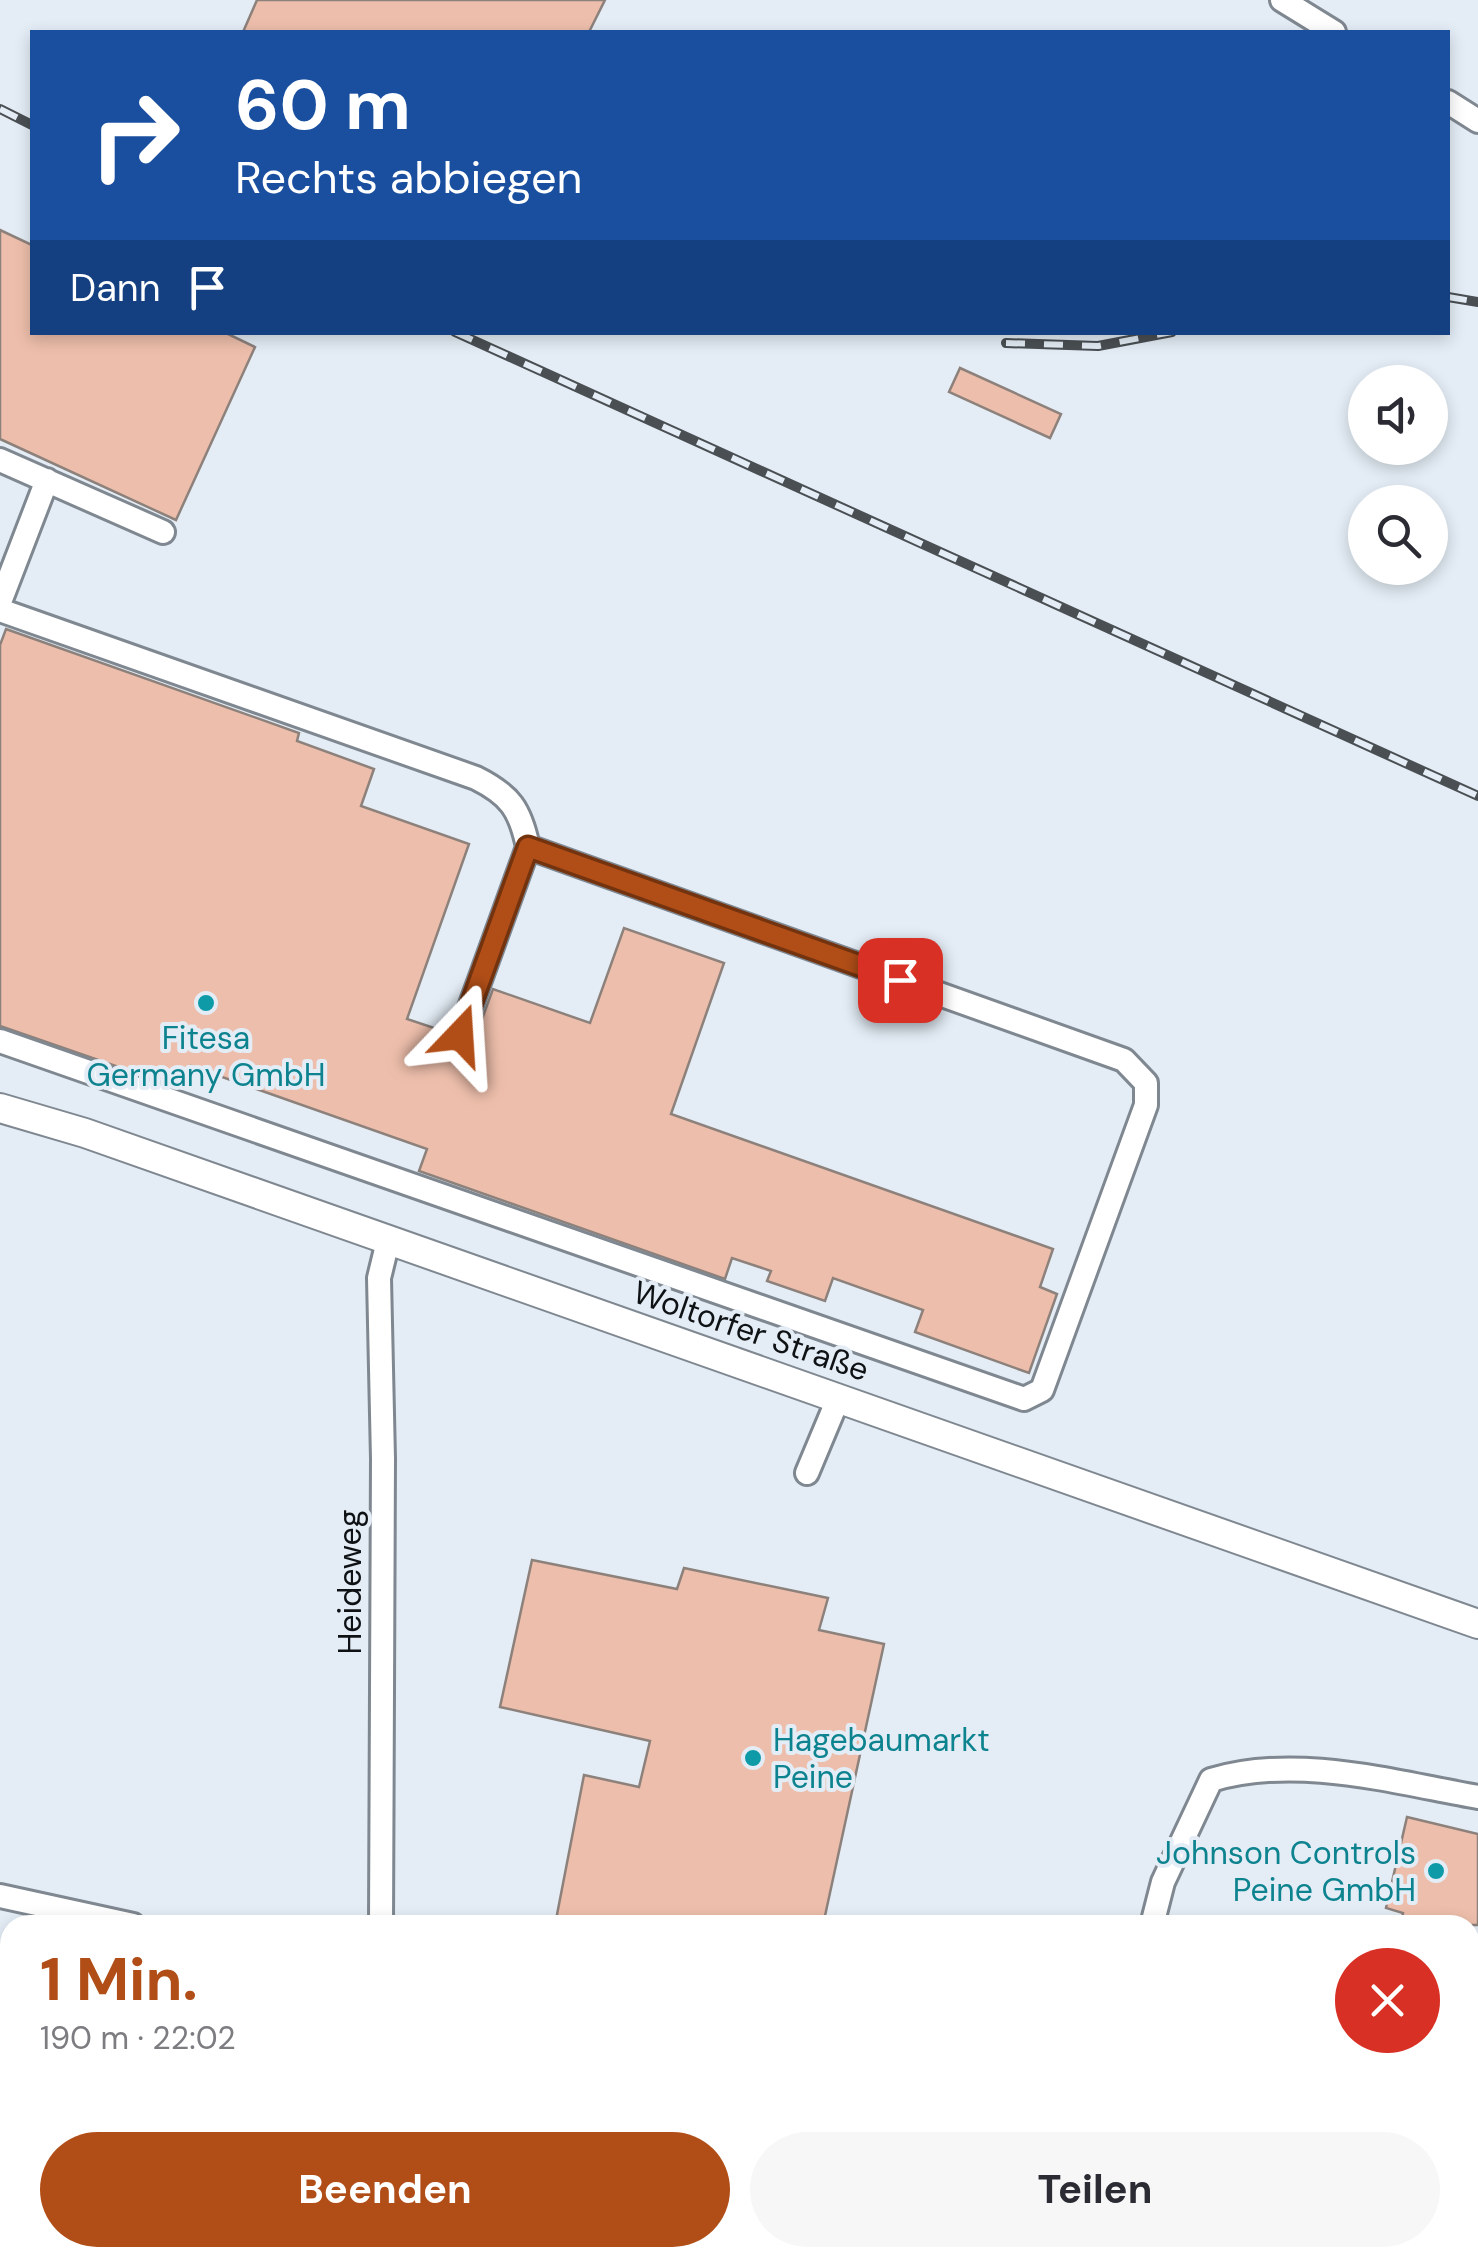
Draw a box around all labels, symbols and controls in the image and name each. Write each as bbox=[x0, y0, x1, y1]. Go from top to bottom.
text: 60 m bbox=[235, 60, 411, 151]
icon: right bbox=[70, 70, 200, 200]
text: Rechts abbiegen bbox=[235, 148, 582, 207]
icon: arrive bbox=[180, 260, 235, 315]
text: Dann bbox=[70, 263, 160, 313]
map controls bbox=[1348, 365, 1448, 585]
button: sound bbox=[1348, 365, 1448, 465]
button: search bbox=[1348, 485, 1448, 585]
pin bbox=[858, 938, 943, 1023]
icon: arrive bbox=[873, 953, 928, 1008]
position arrow bbox=[408, 983, 512, 1087]
marker: Fitesa Germany GmbH bbox=[195, 992, 217, 1014]
place label: Fitesa Germany GmbH bbox=[87, 1017, 325, 1096]
street label: Woltorfer Straße bbox=[628, 1271, 874, 1391]
street label: Heideweg bbox=[329, 1510, 371, 1655]
place label: Hagebaumarkt Peine bbox=[773, 1719, 990, 1798]
marker: Hagebaumarkt Peine bbox=[742, 1747, 764, 1769]
place label: Johnson Controls Peine GmbH bbox=[1156, 1832, 1416, 1911]
marker: Johnson Controls Peine GmbH bbox=[1425, 1860, 1447, 1882]
text: 1 Min. bbox=[40, 1940, 198, 2019]
button: close bbox=[1335, 1948, 1440, 2053]
text: 190 m · 22:02 bbox=[40, 2017, 236, 2059]
button: Beenden bbox=[40, 2132, 730, 2247]
button: Teilen bbox=[750, 2132, 1440, 2247]

